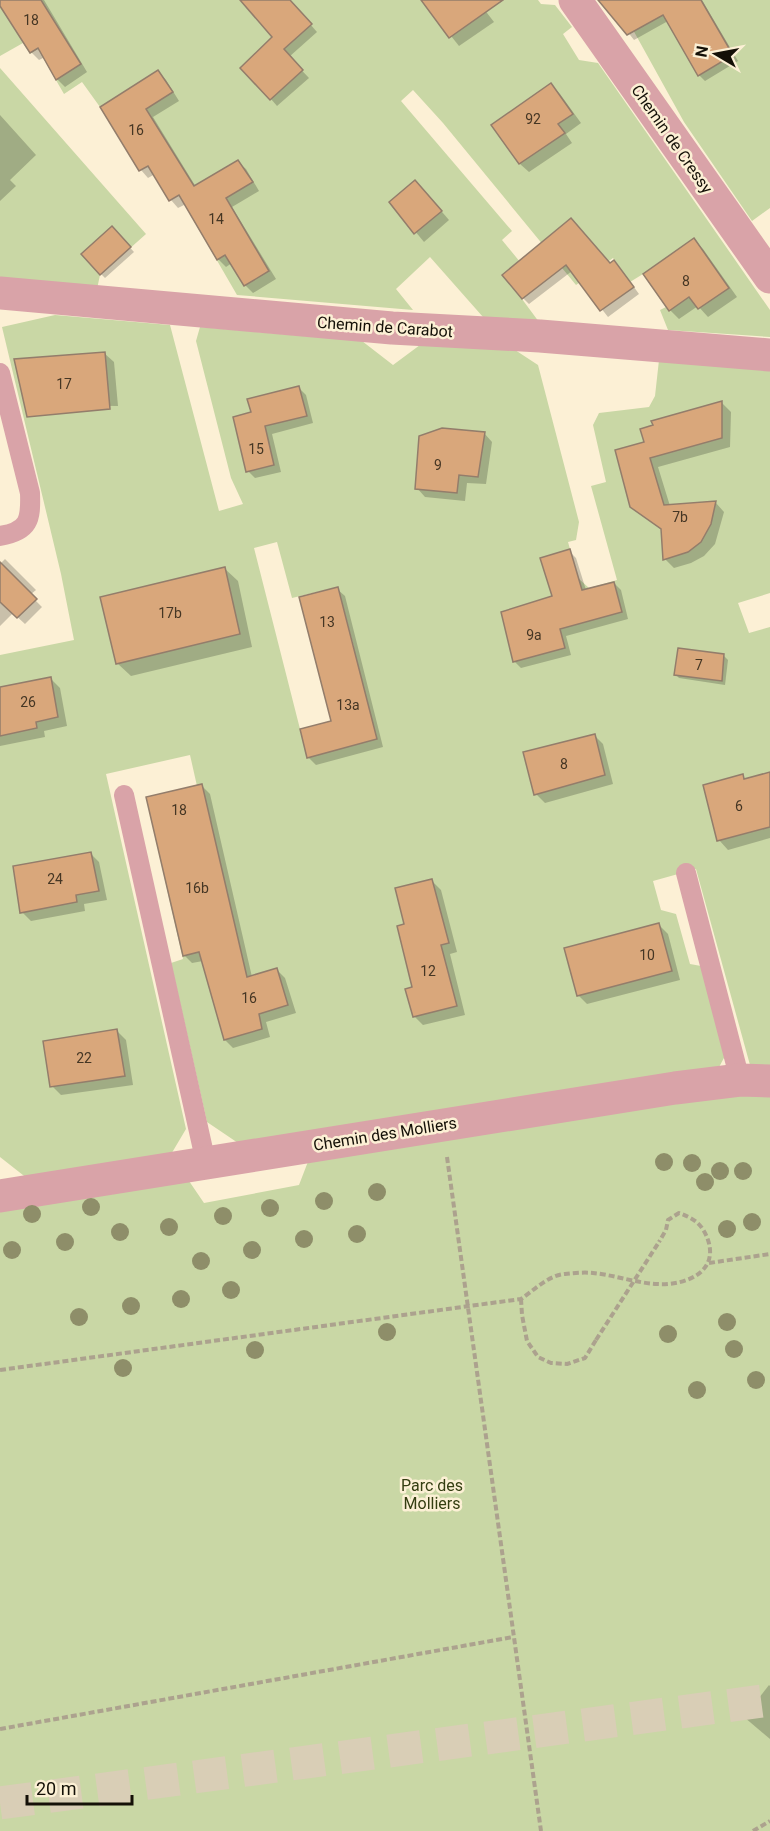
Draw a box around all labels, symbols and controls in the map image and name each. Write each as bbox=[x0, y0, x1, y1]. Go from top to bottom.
house number: 18 bbox=[23, 12, 39, 28]
north arrow bbox=[686, 24, 746, 84]
text: N bbox=[691, 44, 712, 59]
street label: Chemin de Cressy bbox=[627, 81, 717, 197]
house number: 92 bbox=[525, 111, 541, 127]
house number: 16 bbox=[128, 122, 144, 138]
house number: 14 bbox=[208, 211, 224, 227]
house number: 8 bbox=[682, 273, 690, 289]
street label: Chemin de Carabot bbox=[316, 313, 454, 341]
house number: 17 bbox=[56, 376, 72, 392]
house number: 15 bbox=[248, 441, 264, 457]
house number: 9 bbox=[434, 457, 442, 473]
house number: 7b bbox=[672, 509, 688, 525]
house number: 17b bbox=[158, 605, 182, 621]
house number: 13 bbox=[319, 614, 335, 630]
house number: 9a bbox=[526, 627, 542, 643]
house number: 7 bbox=[695, 657, 703, 673]
house number: 26 bbox=[20, 694, 36, 710]
house number: 13a bbox=[336, 697, 360, 713]
house number: 8 bbox=[560, 756, 568, 772]
house number: 6 bbox=[735, 798, 743, 814]
house number: 18 bbox=[171, 802, 187, 818]
house number: 24 bbox=[47, 871, 63, 887]
house number: 16b bbox=[185, 880, 209, 896]
house number: 10 bbox=[639, 947, 655, 963]
house number: 12 bbox=[420, 963, 436, 979]
house number: 16 bbox=[241, 990, 257, 1006]
house number: 22 bbox=[76, 1050, 92, 1066]
street label: Chemin des Molliers bbox=[312, 1113, 458, 1155]
park label: Parc des Molliers bbox=[401, 1476, 463, 1513]
scale bar bbox=[27, 1768, 132, 1806]
text: 20 m bbox=[36, 1778, 76, 1799]

